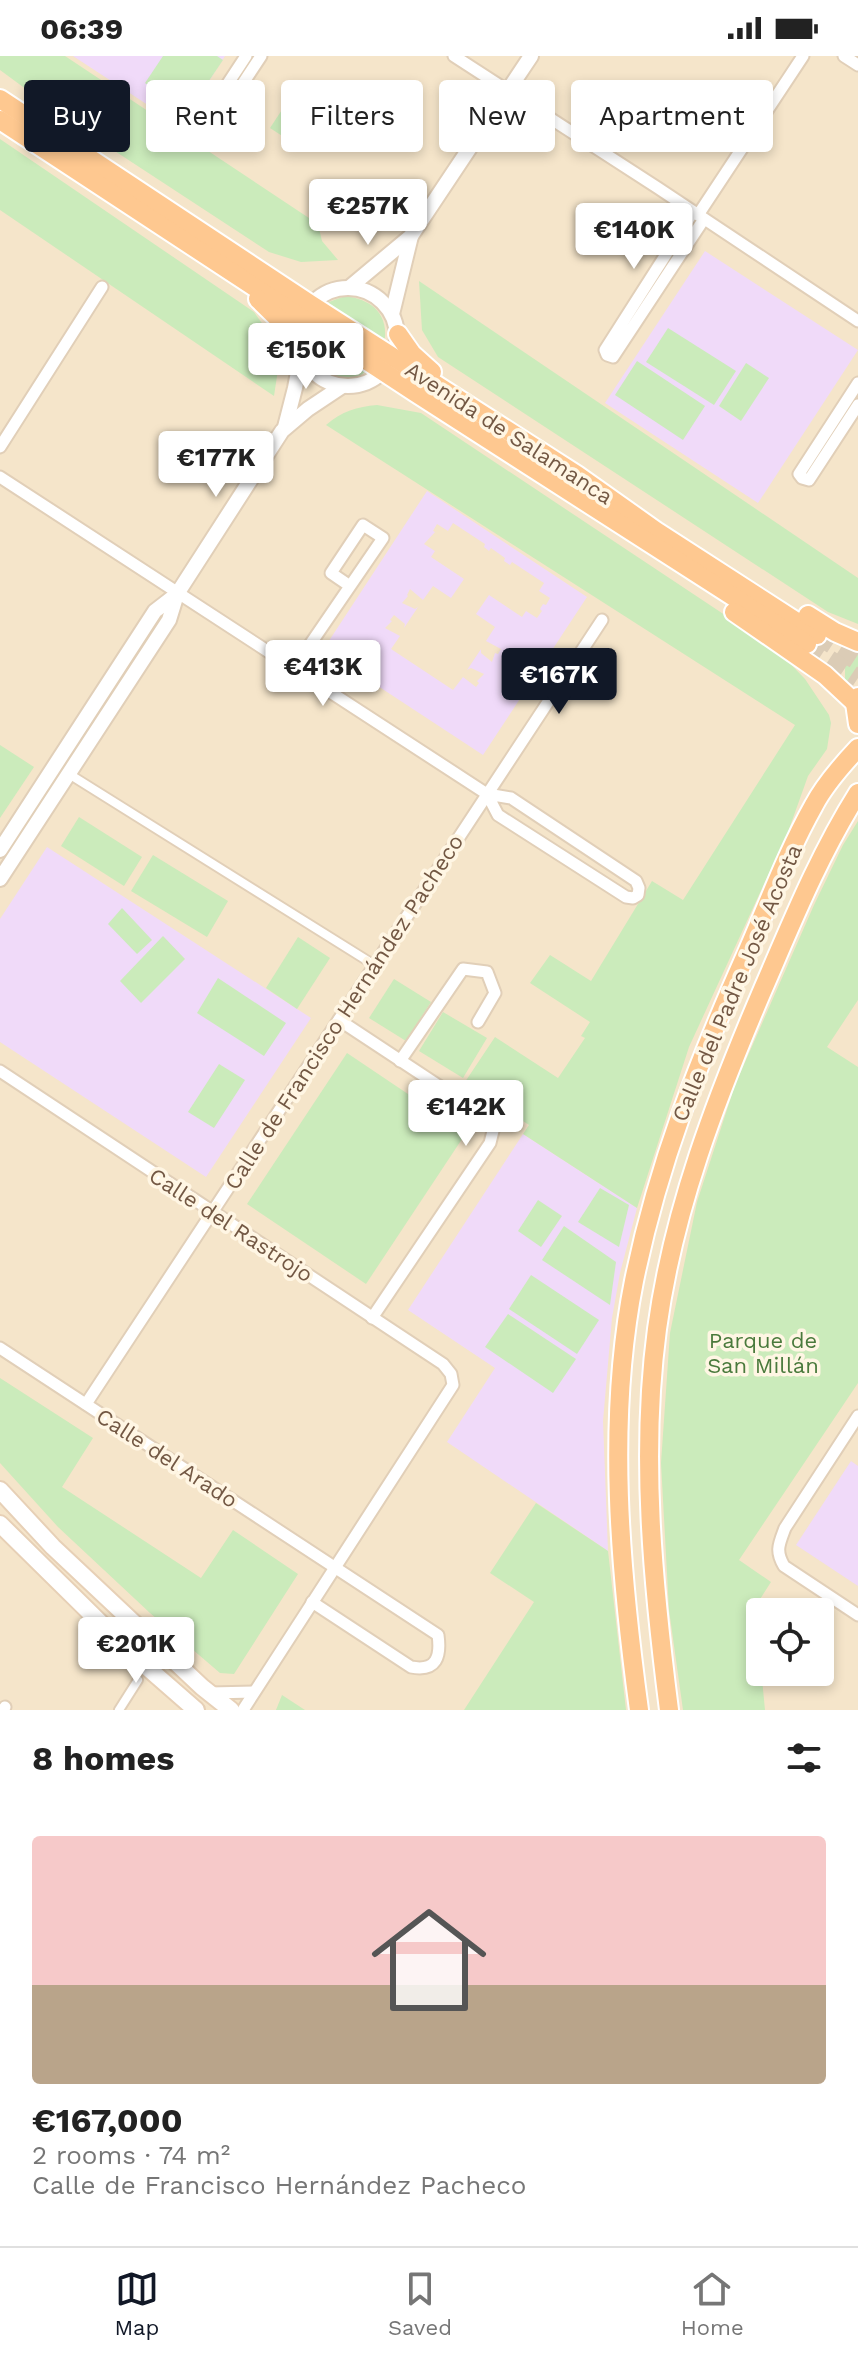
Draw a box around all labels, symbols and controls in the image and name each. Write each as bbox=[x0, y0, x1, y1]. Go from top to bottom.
text: 06:39 bbox=[40, 11, 123, 46]
chip: Buy bbox=[24, 80, 130, 152]
chip: Rent bbox=[146, 80, 265, 152]
chip: Filters bbox=[281, 80, 423, 152]
chip: New bbox=[439, 80, 555, 152]
chip: Apartment bbox=[571, 80, 773, 152]
pin: €257K bbox=[312, 179, 424, 247]
text: €257K bbox=[327, 190, 409, 220]
pin: €140K bbox=[578, 203, 690, 271]
text: €140K bbox=[593, 214, 675, 244]
pin: €150K bbox=[250, 323, 362, 391]
text: €150K bbox=[266, 334, 346, 364]
street label: Avenida de Salamanca bbox=[401, 357, 617, 509]
pin: €177K bbox=[160, 431, 272, 499]
text: €177K bbox=[176, 442, 256, 472]
pin: €413K bbox=[267, 640, 379, 708]
pin: €167K bbox=[503, 648, 615, 716]
text: €413K bbox=[283, 651, 363, 681]
text: €167K bbox=[520, 659, 598, 689]
street label: Calle de Francisco Hernández Pacheco bbox=[220, 830, 468, 1194]
street label: Calle del Padre José Acosta bbox=[667, 841, 807, 1125]
pin: €142K bbox=[410, 1080, 522, 1148]
text: €142K bbox=[426, 1091, 506, 1121]
street label: Calle del Rastrojo bbox=[145, 1163, 317, 1287]
park label: Parque de San Millán bbox=[707, 1328, 819, 1378]
street label: Calle del Arado bbox=[92, 1403, 242, 1513]
map controls bbox=[746, 1598, 834, 1686]
button: locate bbox=[746, 1598, 834, 1686]
pin: €201K bbox=[80, 1617, 192, 1685]
text: €201K bbox=[96, 1628, 176, 1658]
icon: filters bbox=[782, 1736, 826, 1780]
text: 8 homes bbox=[32, 1738, 174, 1778]
icon: home bbox=[357, 1888, 501, 2032]
text: €167,000 bbox=[32, 2100, 183, 2140]
text: 2 rooms · 74 m² bbox=[32, 2140, 230, 2170]
text: Calle de Francisco Hernández Pacheco bbox=[32, 2170, 526, 2200]
tab: Map bbox=[114, 2267, 159, 2340]
tab: Saved bbox=[388, 2267, 452, 2340]
tab: Home bbox=[681, 2267, 744, 2340]

